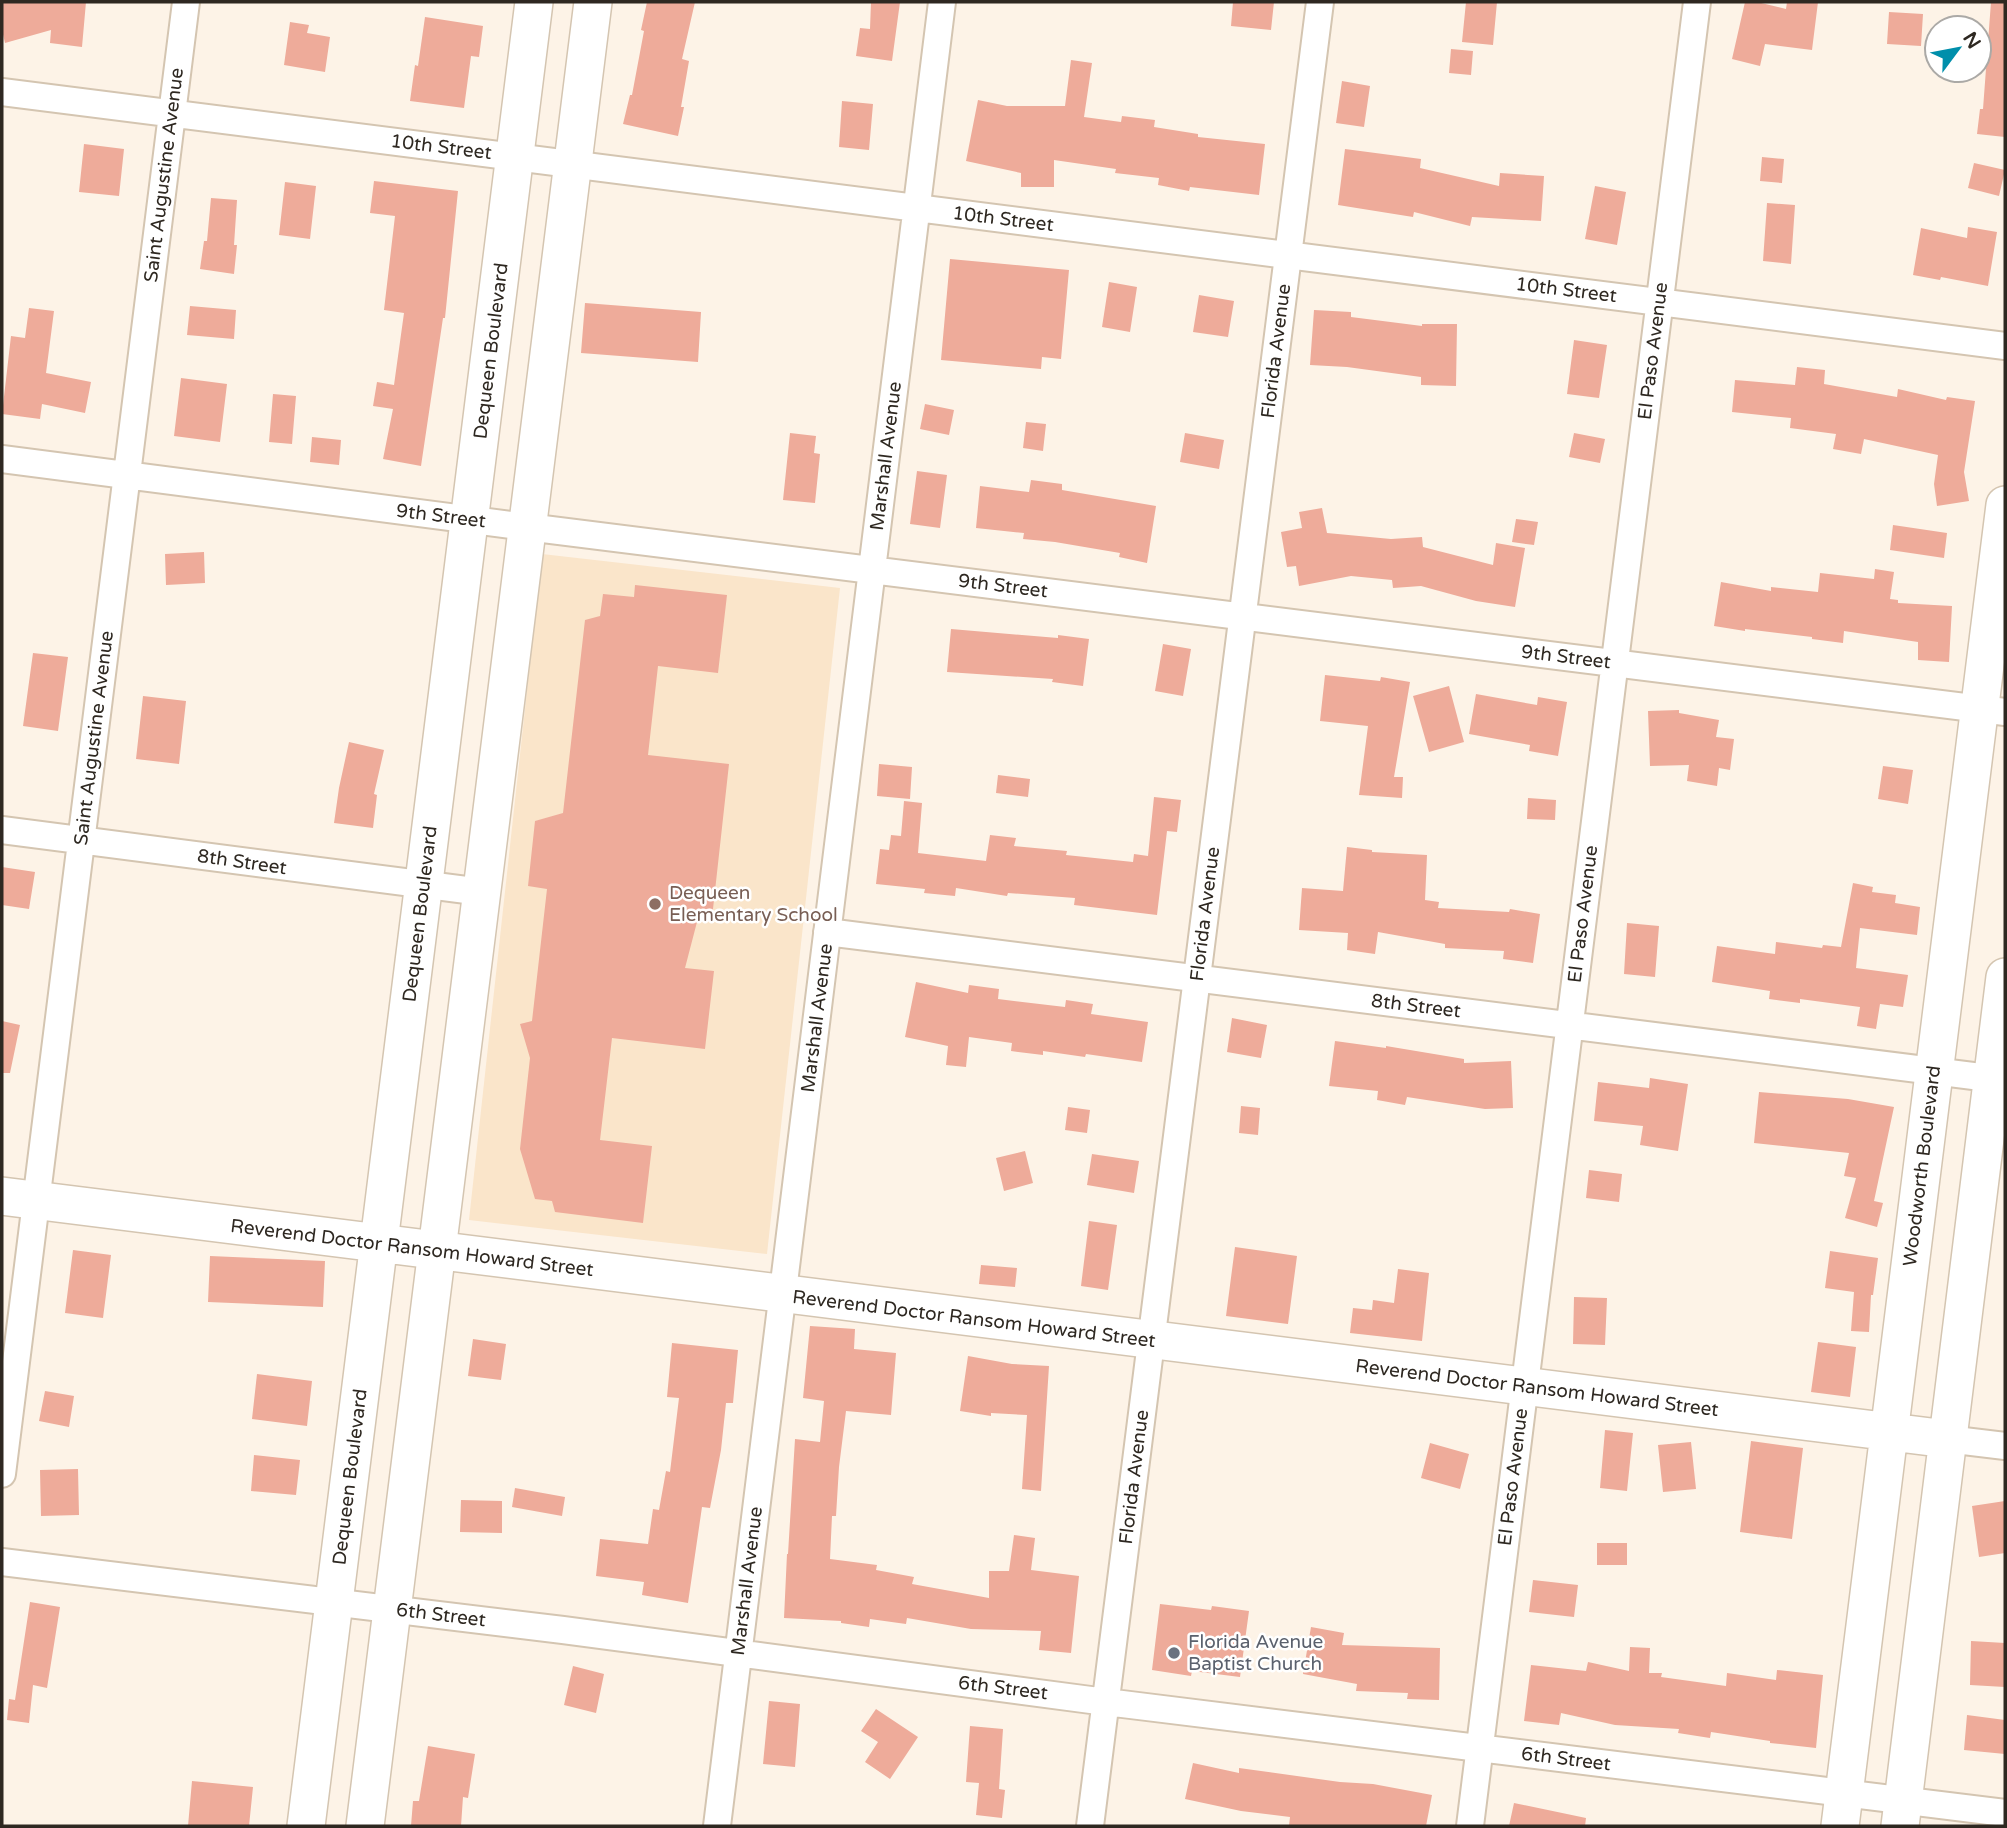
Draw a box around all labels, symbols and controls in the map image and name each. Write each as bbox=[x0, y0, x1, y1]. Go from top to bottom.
north arrow bbox=[1923, 14, 1993, 84]
text: N bbox=[1958, 28, 1985, 53]
street label: Saint Augustine Avenue bbox=[140, 66, 188, 284]
street label: 10th Street bbox=[389, 130, 493, 164]
street label: 10th Street bbox=[951, 202, 1055, 236]
street label: Dequeen Boulevard bbox=[469, 262, 513, 440]
street label: 10th Street bbox=[1514, 273, 1618, 307]
street label: El Paso Avenue bbox=[1634, 281, 1672, 421]
street label: Florida Avenue bbox=[1257, 282, 1295, 420]
street label: Marshall Avenue bbox=[866, 380, 906, 532]
street label: 9th Street bbox=[395, 500, 487, 532]
street label: 9th Street bbox=[957, 570, 1049, 602]
street label: Saint Augustine Avenue bbox=[70, 629, 118, 847]
street label: 9th Street bbox=[1520, 641, 1612, 673]
street label: Dequeen Boulevard bbox=[398, 825, 442, 1003]
street label: El Paso Avenue bbox=[1564, 844, 1602, 984]
street label: 8th Street bbox=[196, 845, 288, 879]
street label: Florida Avenue bbox=[1186, 845, 1224, 983]
place label: Dequeen Elementary School bbox=[669, 882, 838, 926]
marker: Dequeen Elementary School bbox=[647, 896, 663, 912]
street label: Marshall Avenue bbox=[797, 942, 837, 1094]
street label: 8th Street bbox=[1370, 990, 1462, 1022]
street label: Woodworth Boulevard bbox=[1899, 1064, 1945, 1268]
street label: Reverend Doctor Ransom Howard Street bbox=[229, 1215, 595, 1281]
street label: Reverend Doctor Ransom Howard Street bbox=[791, 1286, 1157, 1352]
street label: Reverend Doctor Ransom Howard Street bbox=[1354, 1355, 1720, 1421]
street label: Dequeen Boulevard bbox=[328, 1388, 372, 1566]
street label: El Paso Avenue bbox=[1494, 1407, 1532, 1547]
street label: Florida Avenue bbox=[1115, 1408, 1153, 1546]
street label: Marshall Avenue bbox=[727, 1505, 767, 1657]
street label: 6th Street bbox=[395, 1599, 487, 1631]
place label: Florida Avenue Baptist Church bbox=[1188, 1631, 1323, 1675]
marker: Florida Avenue Baptist Church bbox=[1166, 1645, 1182, 1661]
street label: 6th Street bbox=[957, 1672, 1049, 1704]
street label: 6th Street bbox=[1520, 1743, 1612, 1775]

